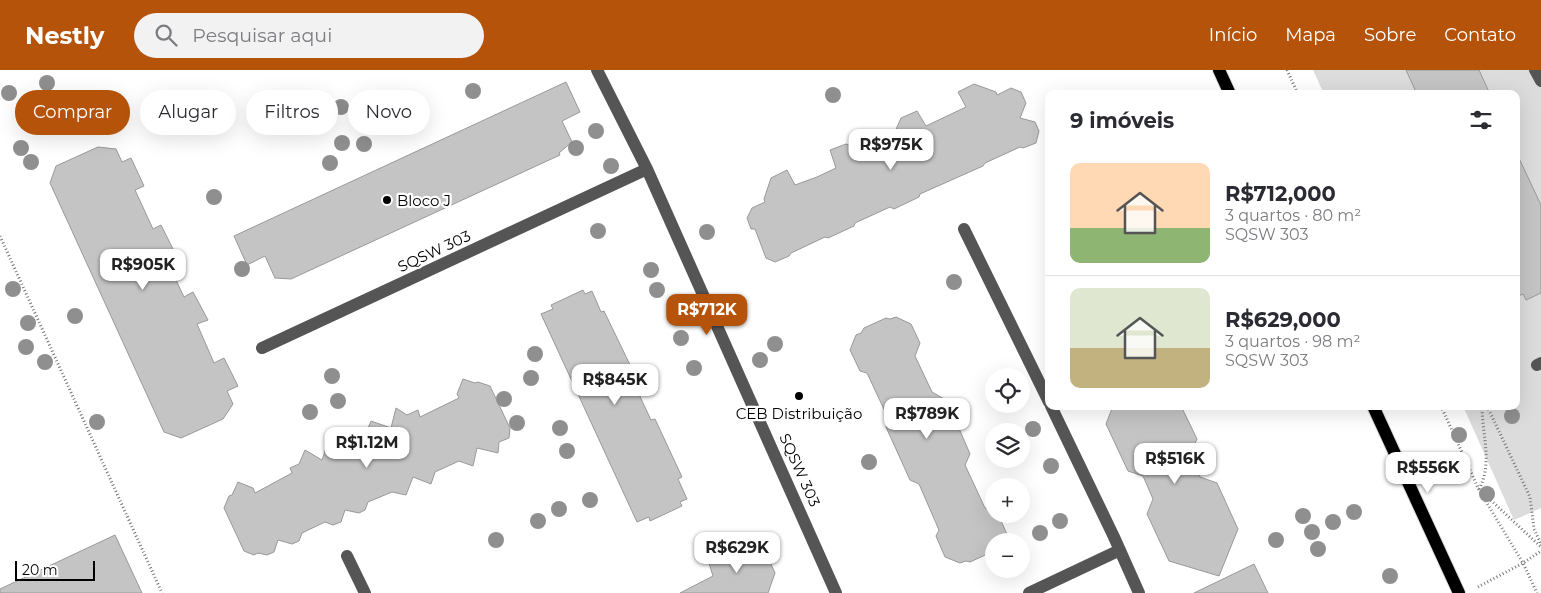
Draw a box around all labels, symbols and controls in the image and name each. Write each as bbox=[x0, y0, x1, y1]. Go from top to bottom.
search box bbox=[134, 13, 484, 58]
text: Nestly bbox=[25, 21, 104, 50]
icon: search bbox=[152, 21, 180, 49]
text: Pesquisar aqui bbox=[192, 24, 332, 47]
text: Início bbox=[1209, 24, 1257, 46]
text: Mapa bbox=[1285, 24, 1336, 46]
text: Sobre bbox=[1364, 24, 1416, 46]
text: Contato bbox=[1444, 24, 1516, 46]
chip: Comprar bbox=[15, 90, 130, 135]
chip: Alugar bbox=[140, 90, 236, 135]
chip: Filtros bbox=[246, 90, 338, 135]
chip: Novo bbox=[348, 90, 430, 135]
icon: filters bbox=[1467, 106, 1495, 134]
text: 9 imóveis bbox=[1070, 108, 1174, 133]
pin: R$975K bbox=[850, 128, 932, 171]
text: R$975K bbox=[860, 135, 922, 154]
text: R$712,000 bbox=[1225, 181, 1336, 206]
icon: home bbox=[1110, 183, 1170, 243]
place label: Bloco J bbox=[397, 191, 451, 210]
marker: Bloco J bbox=[381, 194, 393, 206]
text: 3 quartos · 80 m² bbox=[1225, 206, 1361, 225]
text: SQSW 303 bbox=[1225, 225, 1309, 244]
street label: SQSW 303 bbox=[394, 226, 474, 276]
pin: R$905K bbox=[102, 248, 184, 291]
text: R$905K bbox=[111, 255, 175, 274]
pin: R$712K bbox=[666, 294, 748, 336]
text: R$712K bbox=[677, 300, 737, 319]
text: R$629,000 bbox=[1225, 307, 1341, 332]
icon: home bbox=[1110, 308, 1170, 368]
text: 3 quartos · 98 m² bbox=[1225, 332, 1360, 351]
text: SQSW 303 bbox=[1225, 351, 1309, 370]
pin: R$845K bbox=[574, 364, 656, 406]
map controls bbox=[985, 368, 1030, 578]
button: locate bbox=[985, 368, 1030, 413]
text: R$845K bbox=[583, 370, 647, 389]
marker: CEB Distribuição bbox=[793, 390, 805, 402]
pin: R$789K bbox=[886, 398, 968, 440]
place label: CEB Distribuição bbox=[736, 404, 862, 423]
text: R$789K bbox=[895, 404, 959, 423]
button: layers bbox=[985, 423, 1030, 468]
pin: R$1.12M bbox=[321, 426, 413, 469]
street label: SQSW 303 bbox=[775, 430, 825, 510]
text: R$1.12M bbox=[335, 433, 399, 452]
pin: R$516K bbox=[1134, 442, 1216, 485]
text: R$516K bbox=[1145, 449, 1205, 468]
pin: R$556K bbox=[1387, 452, 1469, 494]
text: R$556K bbox=[1397, 458, 1459, 477]
button: + bbox=[985, 478, 1030, 523]
pin: R$629K bbox=[696, 532, 778, 574]
button: − bbox=[985, 533, 1030, 578]
text: R$629K bbox=[705, 538, 769, 557]
scale bar bbox=[15, 558, 95, 581]
text: 20 m bbox=[22, 561, 58, 579]

